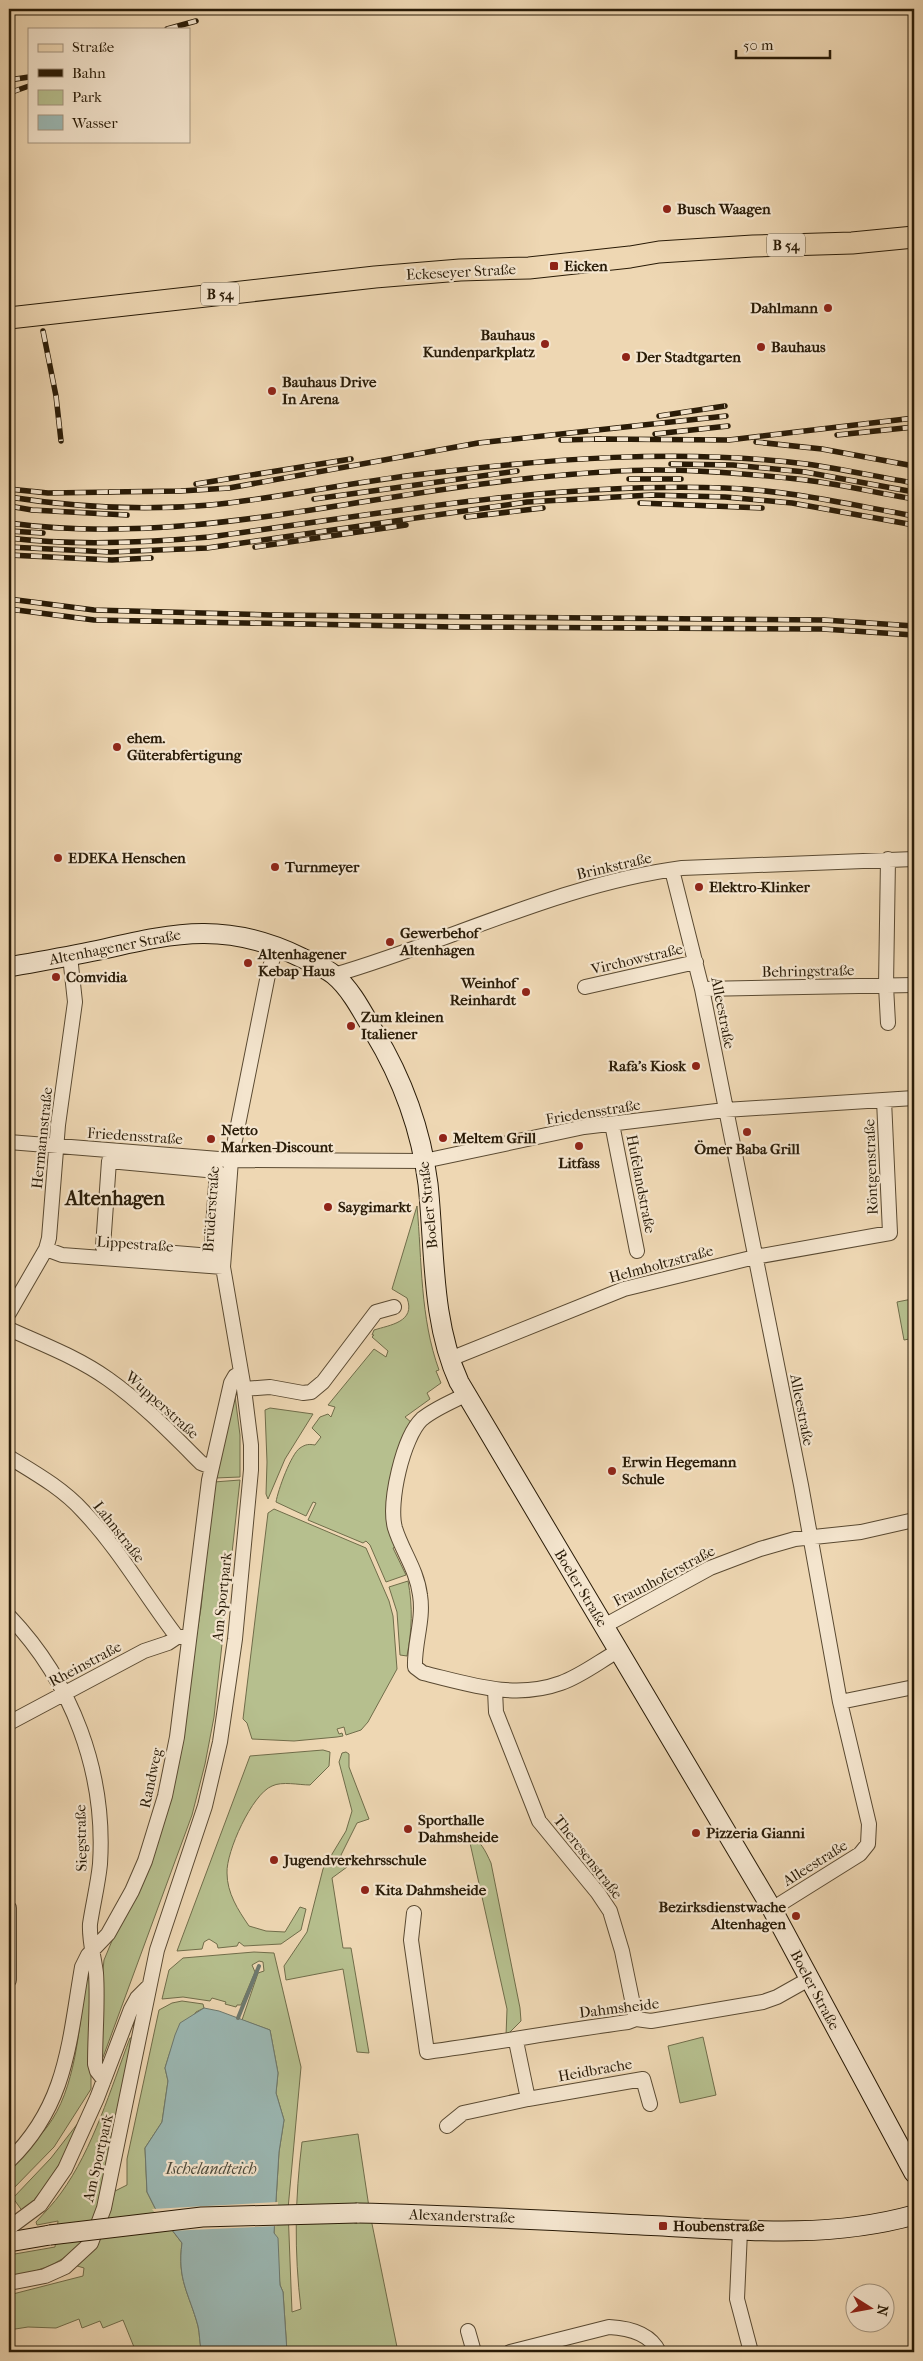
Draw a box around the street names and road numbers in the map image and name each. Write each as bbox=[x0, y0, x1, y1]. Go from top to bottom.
road number: B 54 bbox=[767, 234, 805, 256]
street label: Eckeseyer Straße bbox=[406, 260, 517, 284]
road number: B 54 bbox=[201, 282, 239, 306]
street label: Brinkstraße bbox=[575, 848, 654, 883]
street label: Altenhagener Straße bbox=[47, 925, 183, 969]
street label: Virchowstraße bbox=[588, 940, 685, 979]
street label: Behringstraße bbox=[761, 961, 855, 981]
street label: Alleestraße bbox=[707, 975, 739, 1051]
street label: Hermannstraße bbox=[28, 1086, 56, 1190]
street label: Friedensstraße bbox=[544, 1096, 642, 1128]
street label: Röntgenstraße bbox=[860, 1118, 882, 1215]
street label: Friedensstraße bbox=[87, 1124, 184, 1148]
street label: Hufelandstraße bbox=[623, 1133, 659, 1235]
street label: Boeler Straße bbox=[414, 1160, 442, 1250]
street label: Brüderstraße bbox=[199, 1165, 223, 1253]
street label: Lippestraße bbox=[96, 1232, 175, 1256]
street label: Helmholtzstraße bbox=[607, 1241, 716, 1287]
street label: Wupperstraße bbox=[121, 1367, 203, 1443]
street label: Alleestraße bbox=[786, 1372, 818, 1448]
street label: Lahnstraße bbox=[89, 1498, 149, 1567]
street label: Fraunhoferstraße bbox=[610, 1541, 718, 1610]
street label: Boeler Straße bbox=[551, 1546, 612, 1631]
street label: Am Sportpark bbox=[208, 1551, 236, 1644]
street label: Rheinstraße bbox=[46, 1637, 125, 1691]
street label: Randweg bbox=[136, 1745, 166, 1810]
street label: Siegstraße bbox=[71, 1804, 91, 1872]
street label: Theresenstraße bbox=[550, 1811, 627, 1903]
street label: Alleestraße bbox=[779, 1836, 851, 1890]
street label: Boeler Straße bbox=[786, 1947, 844, 2034]
street label: Dahmsheide bbox=[578, 1994, 661, 2022]
street label: Heidbrache bbox=[557, 2055, 634, 2085]
street label: Am Sportpark bbox=[79, 2112, 117, 2205]
street label: Alexanderstraße bbox=[408, 2205, 516, 2227]

